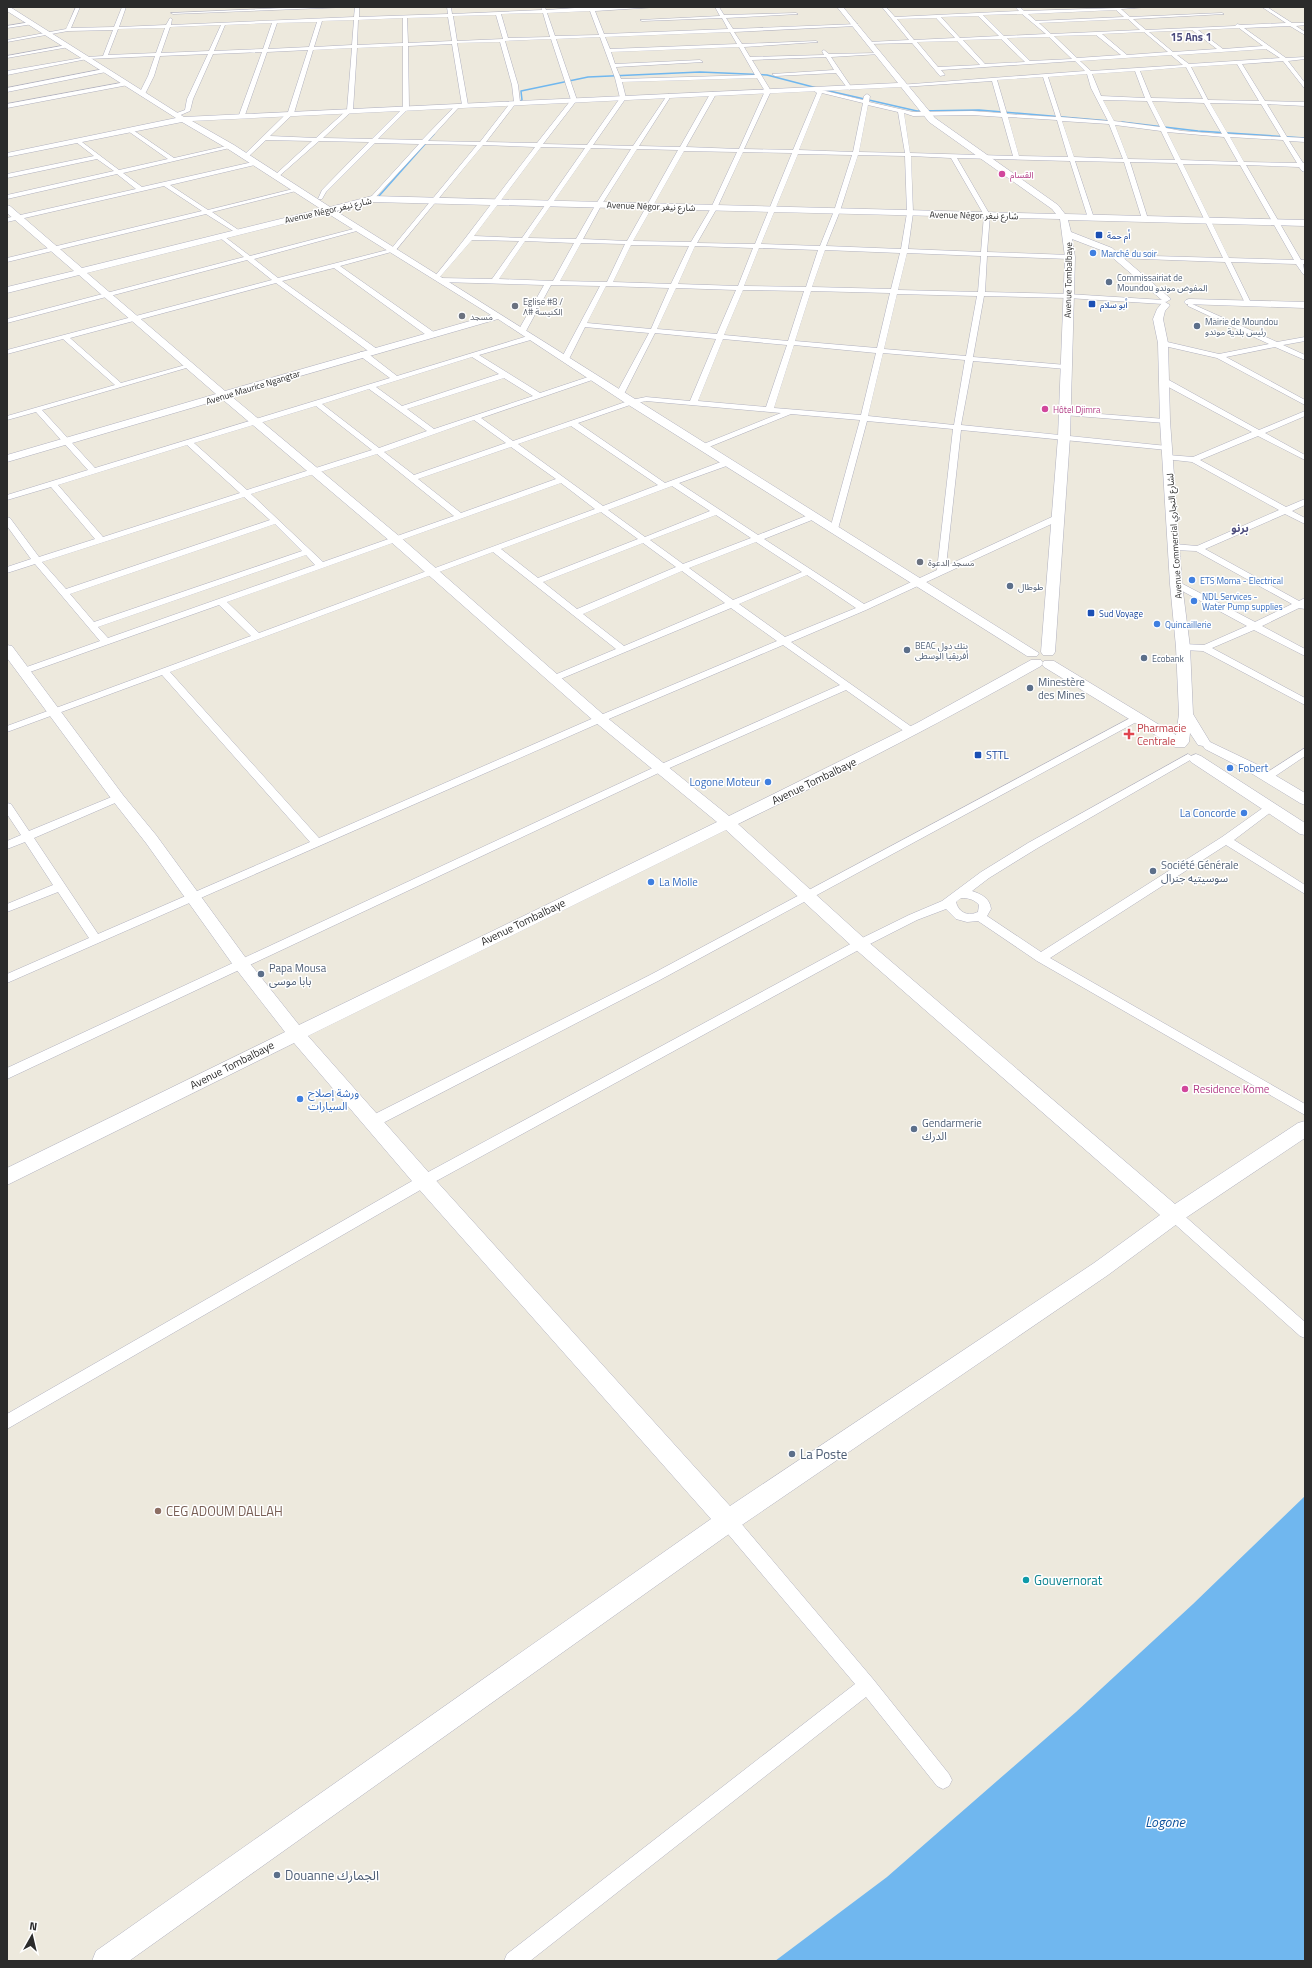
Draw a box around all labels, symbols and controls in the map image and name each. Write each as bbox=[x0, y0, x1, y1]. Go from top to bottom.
district label: 15 Ans 1 bbox=[1170, 29, 1212, 45]
place label: القسام bbox=[1010, 168, 1034, 182]
marker: القسام bbox=[997, 169, 1007, 179]
street label: Avenue Négor شارع نيغر bbox=[283, 194, 373, 227]
street label: Avenue Négor شارع نيغر bbox=[606, 198, 696, 215]
street label: Avenue Négor شارع نيغر bbox=[929, 208, 1018, 223]
place label: أم حمة bbox=[1107, 229, 1130, 243]
marker: أم حمة bbox=[1094, 230, 1104, 240]
street label: Avenue Tombalbaye bbox=[1061, 242, 1075, 318]
place label: Marché du soir bbox=[1101, 247, 1157, 260]
marker: Marché du soir bbox=[1088, 248, 1098, 258]
place label: Commissairiat de Moundou المفوض موندو bbox=[1117, 271, 1207, 294]
marker: Commissairiat de Moundou المفوض موندو bbox=[1104, 277, 1114, 287]
place label: Eglise #8 / الكنيسة #٨ bbox=[523, 295, 563, 318]
place label: أبو سلام bbox=[1100, 298, 1128, 312]
marker: أبو سلام bbox=[1087, 299, 1097, 309]
marker: Eglise #8 / الكنيسة #٨ bbox=[510, 301, 520, 311]
place label: مسجد bbox=[470, 310, 493, 323]
marker: مسجد bbox=[457, 311, 467, 321]
place label: Mairie de Moundou رئيس بلدية موندو bbox=[1205, 315, 1278, 338]
marker: Mairie de Moundou رئيس بلدية موندو bbox=[1192, 321, 1202, 331]
street label: Avenue Maurice Ngangtar bbox=[204, 366, 302, 408]
place label: Hôtel Djimra bbox=[1053, 403, 1101, 416]
marker: Hôtel Djimra bbox=[1040, 404, 1050, 414]
street label: Avenue Commercial لشارع التجاري bbox=[1163, 473, 1186, 599]
district label: برنو bbox=[1231, 520, 1249, 536]
place label: مسجد الدعوة bbox=[928, 556, 975, 569]
marker: مسجد الدعوة bbox=[915, 557, 925, 567]
place label: ETS Moma - Electrical bbox=[1200, 574, 1283, 587]
marker: ETS Moma - Electrical bbox=[1187, 575, 1197, 585]
place label: طوطال bbox=[1018, 580, 1043, 593]
marker: طوطال bbox=[1005, 581, 1015, 591]
place label: NDL Services - Water Pump supplies bbox=[1202, 590, 1283, 613]
marker: NDL Services - Water Pump supplies bbox=[1189, 596, 1199, 606]
place label: Sud Voyage bbox=[1099, 607, 1143, 620]
marker: Sud Voyage bbox=[1086, 608, 1096, 618]
place label: Quincaillerie bbox=[1165, 618, 1212, 631]
marker: Quincaillerie bbox=[1152, 619, 1162, 629]
place label: BEAC بنك دول أفريقيا الوسطى bbox=[915, 639, 968, 662]
marker: BEAC بنك دول أفريقيا الوسطى bbox=[902, 645, 912, 655]
place label: Ecobank bbox=[1152, 652, 1185, 665]
marker: Ecobank bbox=[1139, 653, 1149, 663]
place label: Minestère des Mines bbox=[1038, 674, 1085, 703]
marker: Minestère des Mines bbox=[1025, 683, 1035, 693]
place label: Pharmacie Centrale bbox=[1137, 720, 1187, 749]
marker: Pharmacie Centrale bbox=[1124, 729, 1134, 739]
place label: STTL bbox=[986, 747, 1010, 763]
marker: STTL bbox=[973, 750, 983, 760]
street label: Avenue Tombalbaye bbox=[769, 753, 859, 808]
place label: Fobert bbox=[1238, 760, 1269, 776]
marker: Fobert bbox=[1225, 763, 1235, 773]
place label: Logone Moteur bbox=[690, 774, 760, 790]
marker: Logone Moteur bbox=[763, 777, 773, 787]
place label: La Concorde bbox=[1180, 805, 1236, 821]
marker: La Concorde bbox=[1239, 808, 1249, 818]
place label: Société Générale سوسيتيه جنرال bbox=[1161, 857, 1239, 886]
marker: Société Générale سوسيتيه جنرال bbox=[1148, 866, 1158, 876]
place label: La Molle bbox=[659, 874, 698, 890]
marker: La Molle bbox=[646, 877, 656, 887]
street label: Avenue Tombalbaye bbox=[478, 894, 568, 949]
place label: Papa Mousa بابا موسى bbox=[269, 960, 327, 989]
marker: Papa Mousa بابا موسى bbox=[256, 969, 266, 979]
street label: Avenue Tombalbaye bbox=[187, 1037, 277, 1093]
place label: Residence Kome bbox=[1193, 1081, 1270, 1097]
marker: Residence Kome bbox=[1180, 1084, 1190, 1094]
place label: ورشة إصلاح السيارات bbox=[308, 1085, 359, 1114]
marker: ورشة إصلاح السيارات bbox=[295, 1094, 305, 1104]
place label: Gendarmerie الدرك bbox=[922, 1115, 982, 1144]
marker: Gendarmerie الدرك bbox=[909, 1124, 919, 1134]
place label: La Poste bbox=[800, 1444, 847, 1464]
marker: La Poste bbox=[787, 1449, 797, 1459]
place label: CEG ADOUM DALLAH bbox=[166, 1501, 283, 1521]
marker: CEG ADOUM DALLAH bbox=[153, 1506, 163, 1516]
place label: Gouvernorat bbox=[1034, 1570, 1103, 1590]
marker: Gouvernorat bbox=[1021, 1575, 1031, 1585]
water label: Logone bbox=[1145, 1811, 1186, 1832]
place label: Douanne الجمارك bbox=[285, 1865, 379, 1885]
marker: Douanne الجمارك bbox=[272, 1870, 282, 1880]
north arrow bbox=[12, 1916, 52, 1956]
text: N bbox=[29, 1918, 38, 1935]

